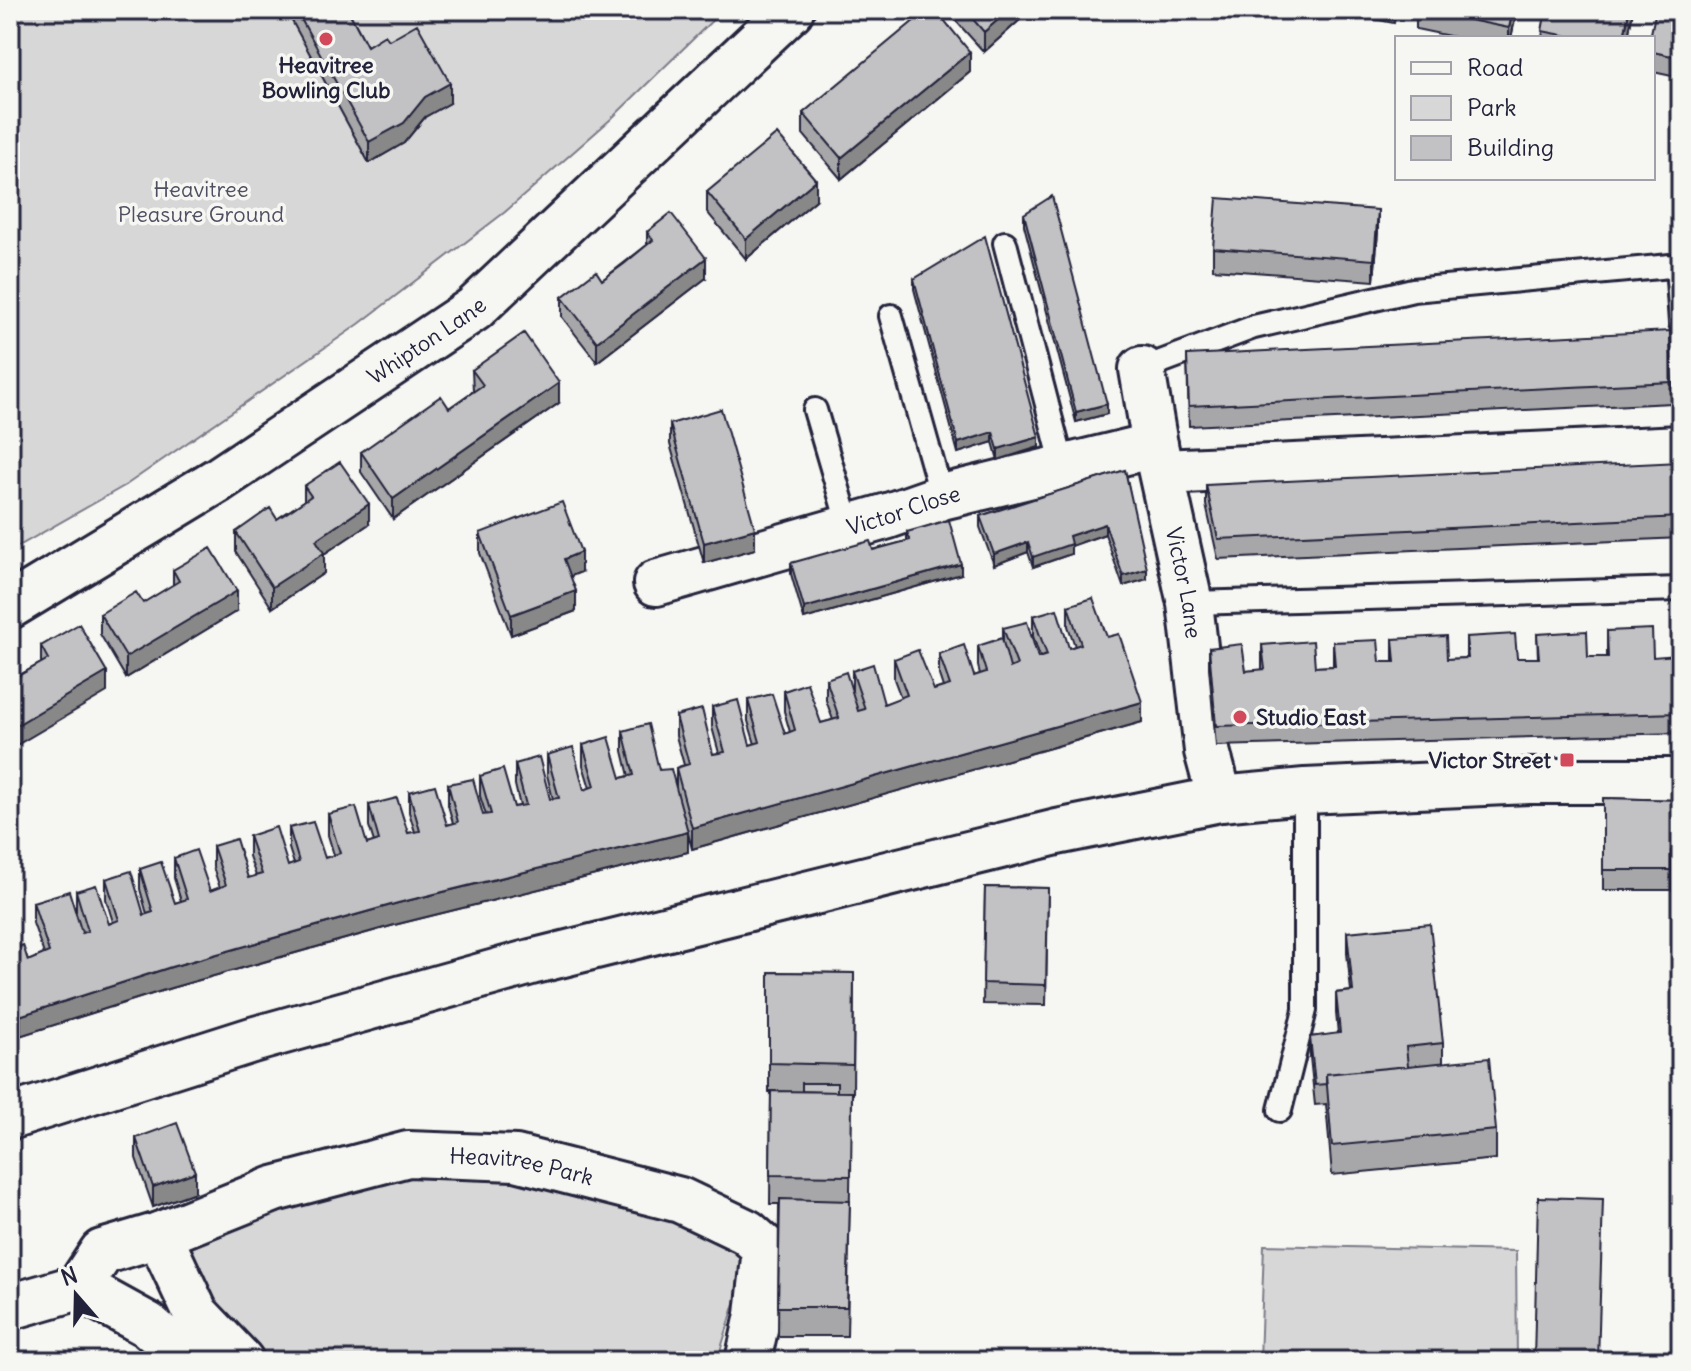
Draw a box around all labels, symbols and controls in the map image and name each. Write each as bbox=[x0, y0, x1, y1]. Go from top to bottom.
marker: Heavitree Bowling Club bbox=[317, 30, 335, 48]
legend bbox=[1395, 36, 1655, 180]
place label: Heavitree Bowling Club bbox=[262, 51, 390, 104]
text: Road bbox=[1467, 52, 1523, 82]
text: Park bbox=[1467, 92, 1517, 122]
text: Building bbox=[1467, 132, 1554, 162]
park label: Heavitree Pleasure Ground bbox=[118, 175, 284, 228]
street label: Whipton Lane bbox=[362, 291, 492, 390]
street label: Victor Close bbox=[843, 479, 963, 541]
street label: Victor Lane bbox=[1160, 524, 1208, 640]
place label: Studio East bbox=[1256, 703, 1367, 731]
marker: Studio East bbox=[1231, 708, 1249, 726]
place label: Victor Street bbox=[1428, 746, 1552, 774]
marker: Victor Street bbox=[1558, 751, 1576, 769]
street label: Heavitree Park bbox=[449, 1142, 596, 1191]
north arrow bbox=[36, 1255, 116, 1335]
text: N bbox=[57, 1260, 81, 1292]

